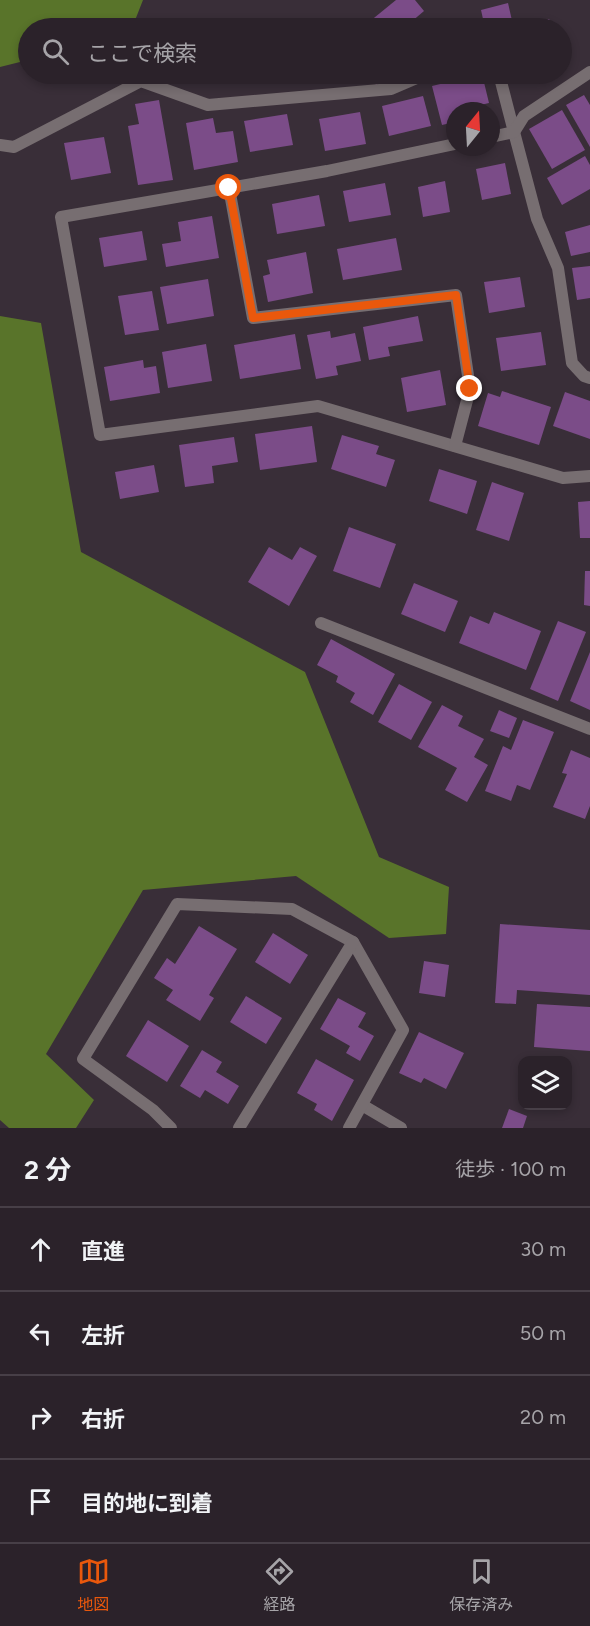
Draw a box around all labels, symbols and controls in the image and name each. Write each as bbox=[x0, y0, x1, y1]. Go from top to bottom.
search box bbox=[18, 18, 572, 84]
icon: search bbox=[39, 35, 72, 68]
text: ここで検索 bbox=[87, 40, 197, 67]
north arrow bbox=[446, 102, 500, 156]
route start bbox=[215, 174, 241, 200]
route end bbox=[456, 375, 482, 401]
map controls bbox=[518, 1056, 572, 1110]
button: layers bbox=[518, 1056, 572, 1110]
text: 2 分 bbox=[24, 1154, 71, 1186]
text: 徒歩 · 100 m bbox=[455, 1157, 566, 1181]
icon: ahead bbox=[24, 1233, 57, 1266]
text: 30 m bbox=[520, 1237, 566, 1261]
text: 直進 bbox=[81, 1238, 125, 1265]
icon: left bbox=[24, 1317, 57, 1350]
text: 50 m bbox=[520, 1321, 566, 1345]
text: 左折 bbox=[81, 1322, 125, 1349]
icon: right bbox=[24, 1401, 57, 1434]
text: 20 m bbox=[520, 1405, 566, 1429]
text: 右折 bbox=[81, 1406, 125, 1433]
icon: arrive bbox=[24, 1485, 57, 1518]
text: 目的地に到着 bbox=[81, 1490, 213, 1517]
tab: 地図 bbox=[77, 1555, 110, 1615]
tab: 経路 bbox=[263, 1555, 296, 1615]
tab: 保存済み bbox=[449, 1555, 513, 1615]

